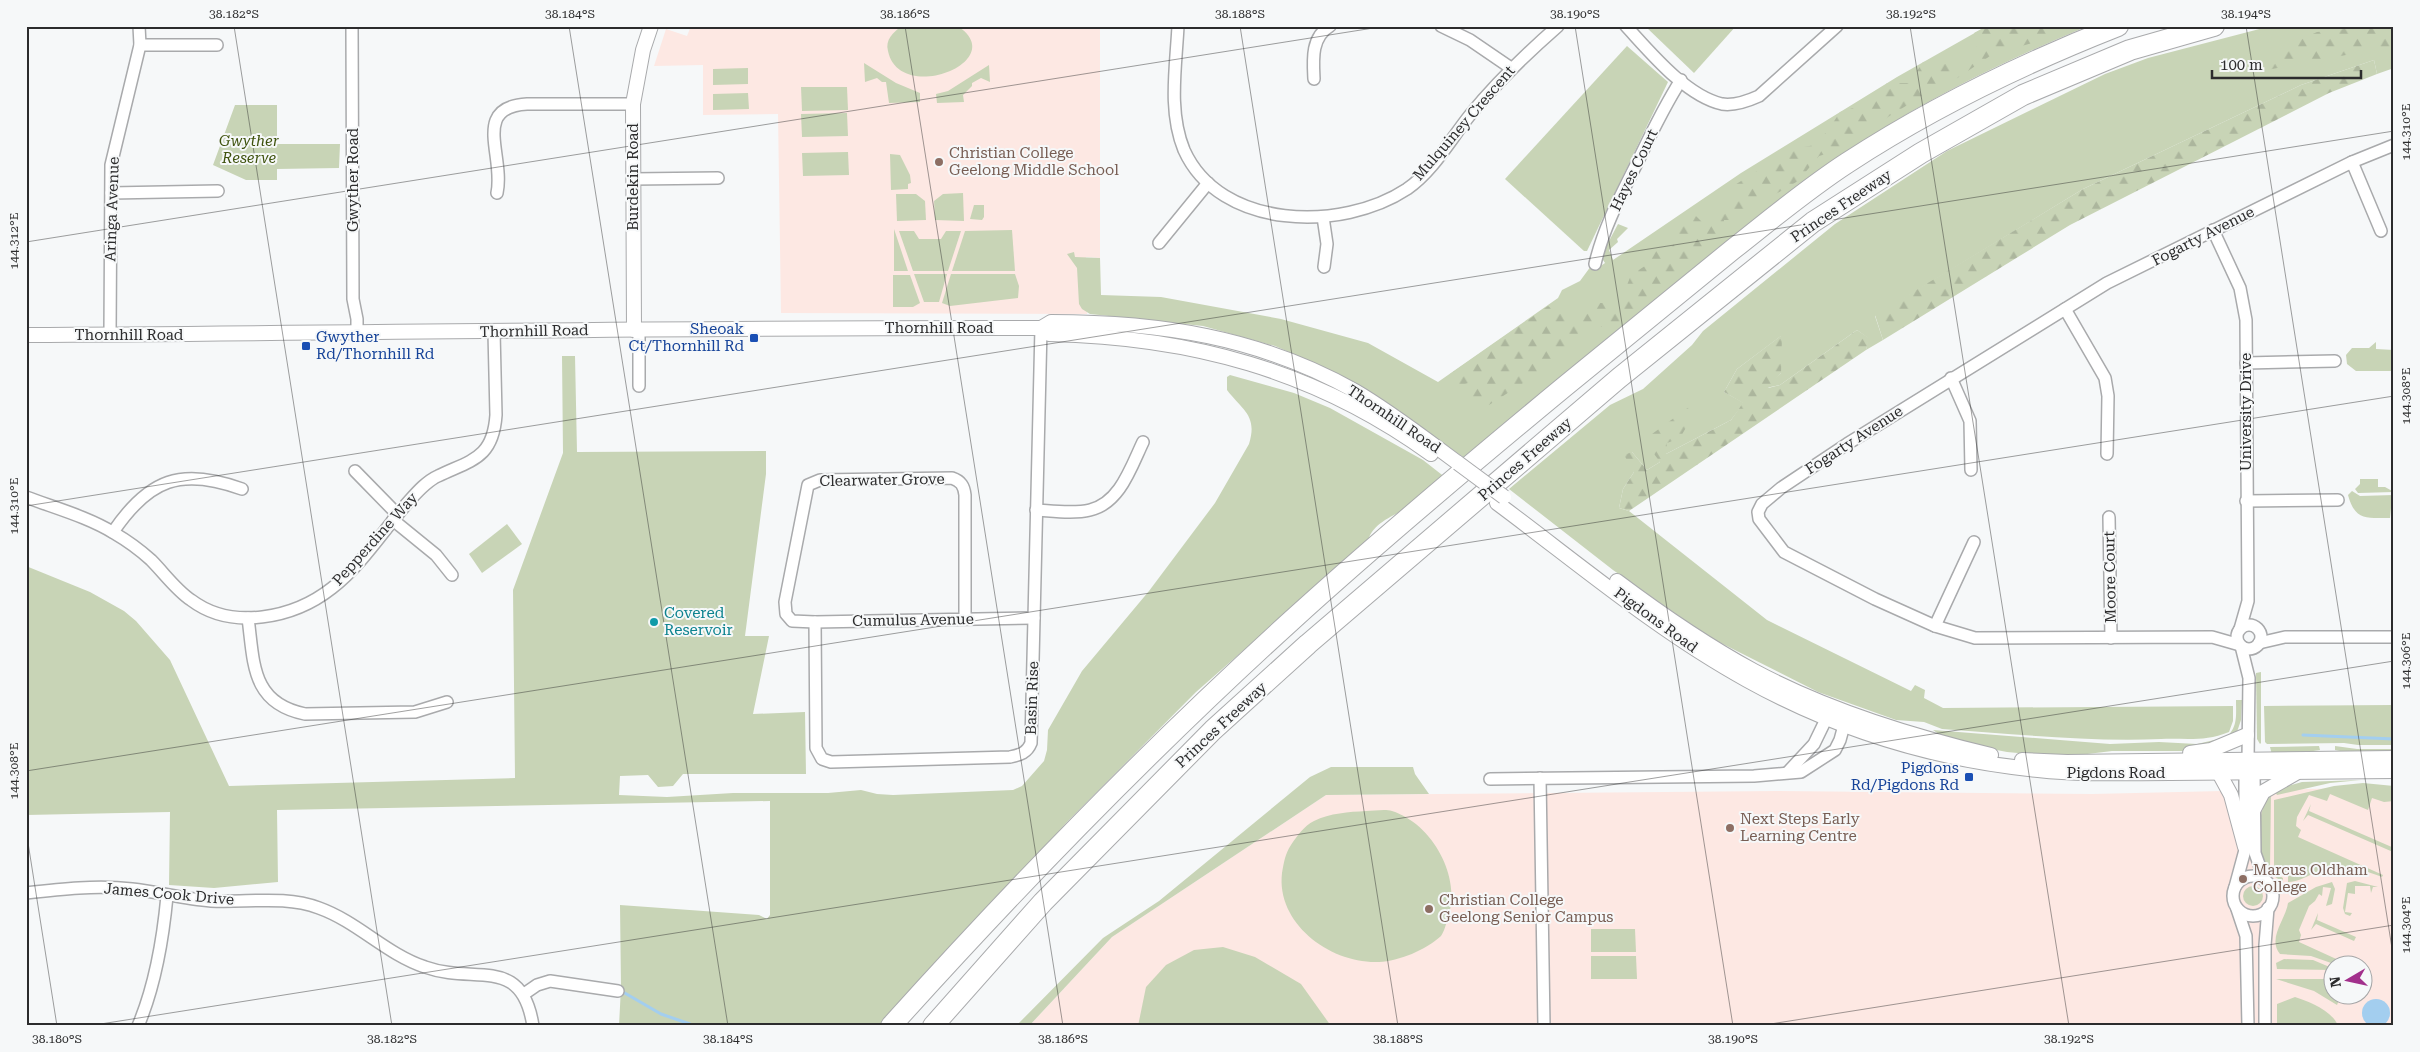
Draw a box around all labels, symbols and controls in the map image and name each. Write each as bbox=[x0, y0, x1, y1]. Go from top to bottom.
text: 38.182°S bbox=[209, 7, 259, 21]
text: 38.184°S bbox=[545, 7, 595, 21]
text: 38.186°S bbox=[880, 7, 930, 21]
text: 38.188°S bbox=[1215, 7, 1265, 21]
text: 38.190°S bbox=[1550, 7, 1600, 21]
text: 38.192°S bbox=[1886, 7, 1936, 21]
text: 38.194°S bbox=[2221, 7, 2271, 21]
scale bar bbox=[2212, 48, 2361, 80]
text: 100 m bbox=[2220, 56, 2263, 74]
street label: Mulquiney Crescent bbox=[1409, 62, 1519, 184]
text: 144.310°E bbox=[2399, 104, 2413, 160]
street label: Burdekin Road bbox=[624, 123, 642, 231]
street label: Hayes Court bbox=[1606, 126, 1662, 214]
street label: Gwyther Road bbox=[344, 128, 362, 232]
park label: Gwyther Reserve bbox=[219, 132, 280, 167]
place label: Christian College Geelong Middle School bbox=[949, 144, 1119, 179]
street label: Aringa Avenue bbox=[101, 156, 123, 262]
marker: Christian College Geelong Middle School bbox=[933, 156, 945, 168]
street label: Princes Freeway bbox=[1787, 165, 1895, 246]
street label: Fogarty Avenue bbox=[2149, 202, 2257, 270]
text: 144.312°E bbox=[7, 213, 21, 269]
street label: Thornhill Road bbox=[885, 319, 994, 337]
place label: Sheoak Ct/Thornhill Rd bbox=[628, 320, 744, 355]
street label: Thornhill Road bbox=[479, 321, 589, 341]
street label: Thornhill Road bbox=[75, 326, 184, 344]
place label: Gwyther Rd/Thornhill Rd bbox=[316, 328, 435, 363]
marker: Sheoak Ct/Thornhill Rd bbox=[748, 332, 760, 344]
marker: Gwyther Rd/Thornhill Rd bbox=[300, 340, 312, 352]
street label: University Drive bbox=[2237, 353, 2255, 471]
text: 144.308°E bbox=[2399, 368, 2413, 424]
street label: Thornhill Road bbox=[1344, 381, 1445, 457]
street label: Fogarty Avenue bbox=[1802, 402, 1906, 478]
street label: Princes Freeway bbox=[1475, 413, 1576, 504]
street label: Clearwater Grove bbox=[819, 470, 945, 490]
text: 144.310°E bbox=[7, 478, 21, 534]
street label: Pepperdine Way bbox=[329, 489, 422, 589]
street label: Moore Court bbox=[2100, 530, 2120, 623]
street label: Pigdons Road bbox=[1611, 584, 1702, 657]
place label: Covered Reservoir bbox=[664, 604, 733, 639]
street label: Cumulus Avenue bbox=[852, 610, 974, 630]
marker: Covered Reservoir bbox=[648, 616, 660, 628]
text: 144.306°E bbox=[2399, 633, 2413, 689]
street label: Basin Rise bbox=[1022, 661, 1042, 735]
street label: Princes Freeway bbox=[1172, 678, 1270, 772]
text: 144.308°E bbox=[7, 743, 21, 799]
place label: Pigdons Rd/Pigdons Rd bbox=[1851, 759, 1959, 794]
street label: Pigdons Road bbox=[2067, 764, 2166, 782]
marker: Pigdons Rd/Pigdons Rd bbox=[1963, 771, 1975, 783]
place label: Next Steps Early Learning Centre bbox=[1740, 810, 1860, 845]
marker: Next Steps Early Learning Centre bbox=[1724, 822, 1736, 834]
place label: Marcus Oldham College bbox=[2253, 861, 2368, 896]
marker: Marcus Oldham College bbox=[2237, 873, 2249, 885]
street label: James Cook Drive bbox=[103, 879, 235, 909]
place label: Christian College Geelong Senior Campus bbox=[1439, 891, 1614, 926]
text: 144.304°E bbox=[2399, 897, 2413, 953]
marker: Christian College Geelong Senior Campus bbox=[1423, 903, 1435, 915]
north arrow bbox=[2322, 954, 2372, 1004]
text: N bbox=[2326, 975, 2344, 989]
text: 38.180°S bbox=[32, 1032, 82, 1046]
text: 38.182°S bbox=[367, 1032, 417, 1046]
text: 38.184°S bbox=[703, 1032, 753, 1046]
text: 38.186°S bbox=[1038, 1032, 1088, 1046]
text: 38.188°S bbox=[1373, 1032, 1423, 1046]
text: 38.190°S bbox=[1708, 1032, 1758, 1046]
text: 38.192°S bbox=[2044, 1032, 2094, 1046]

